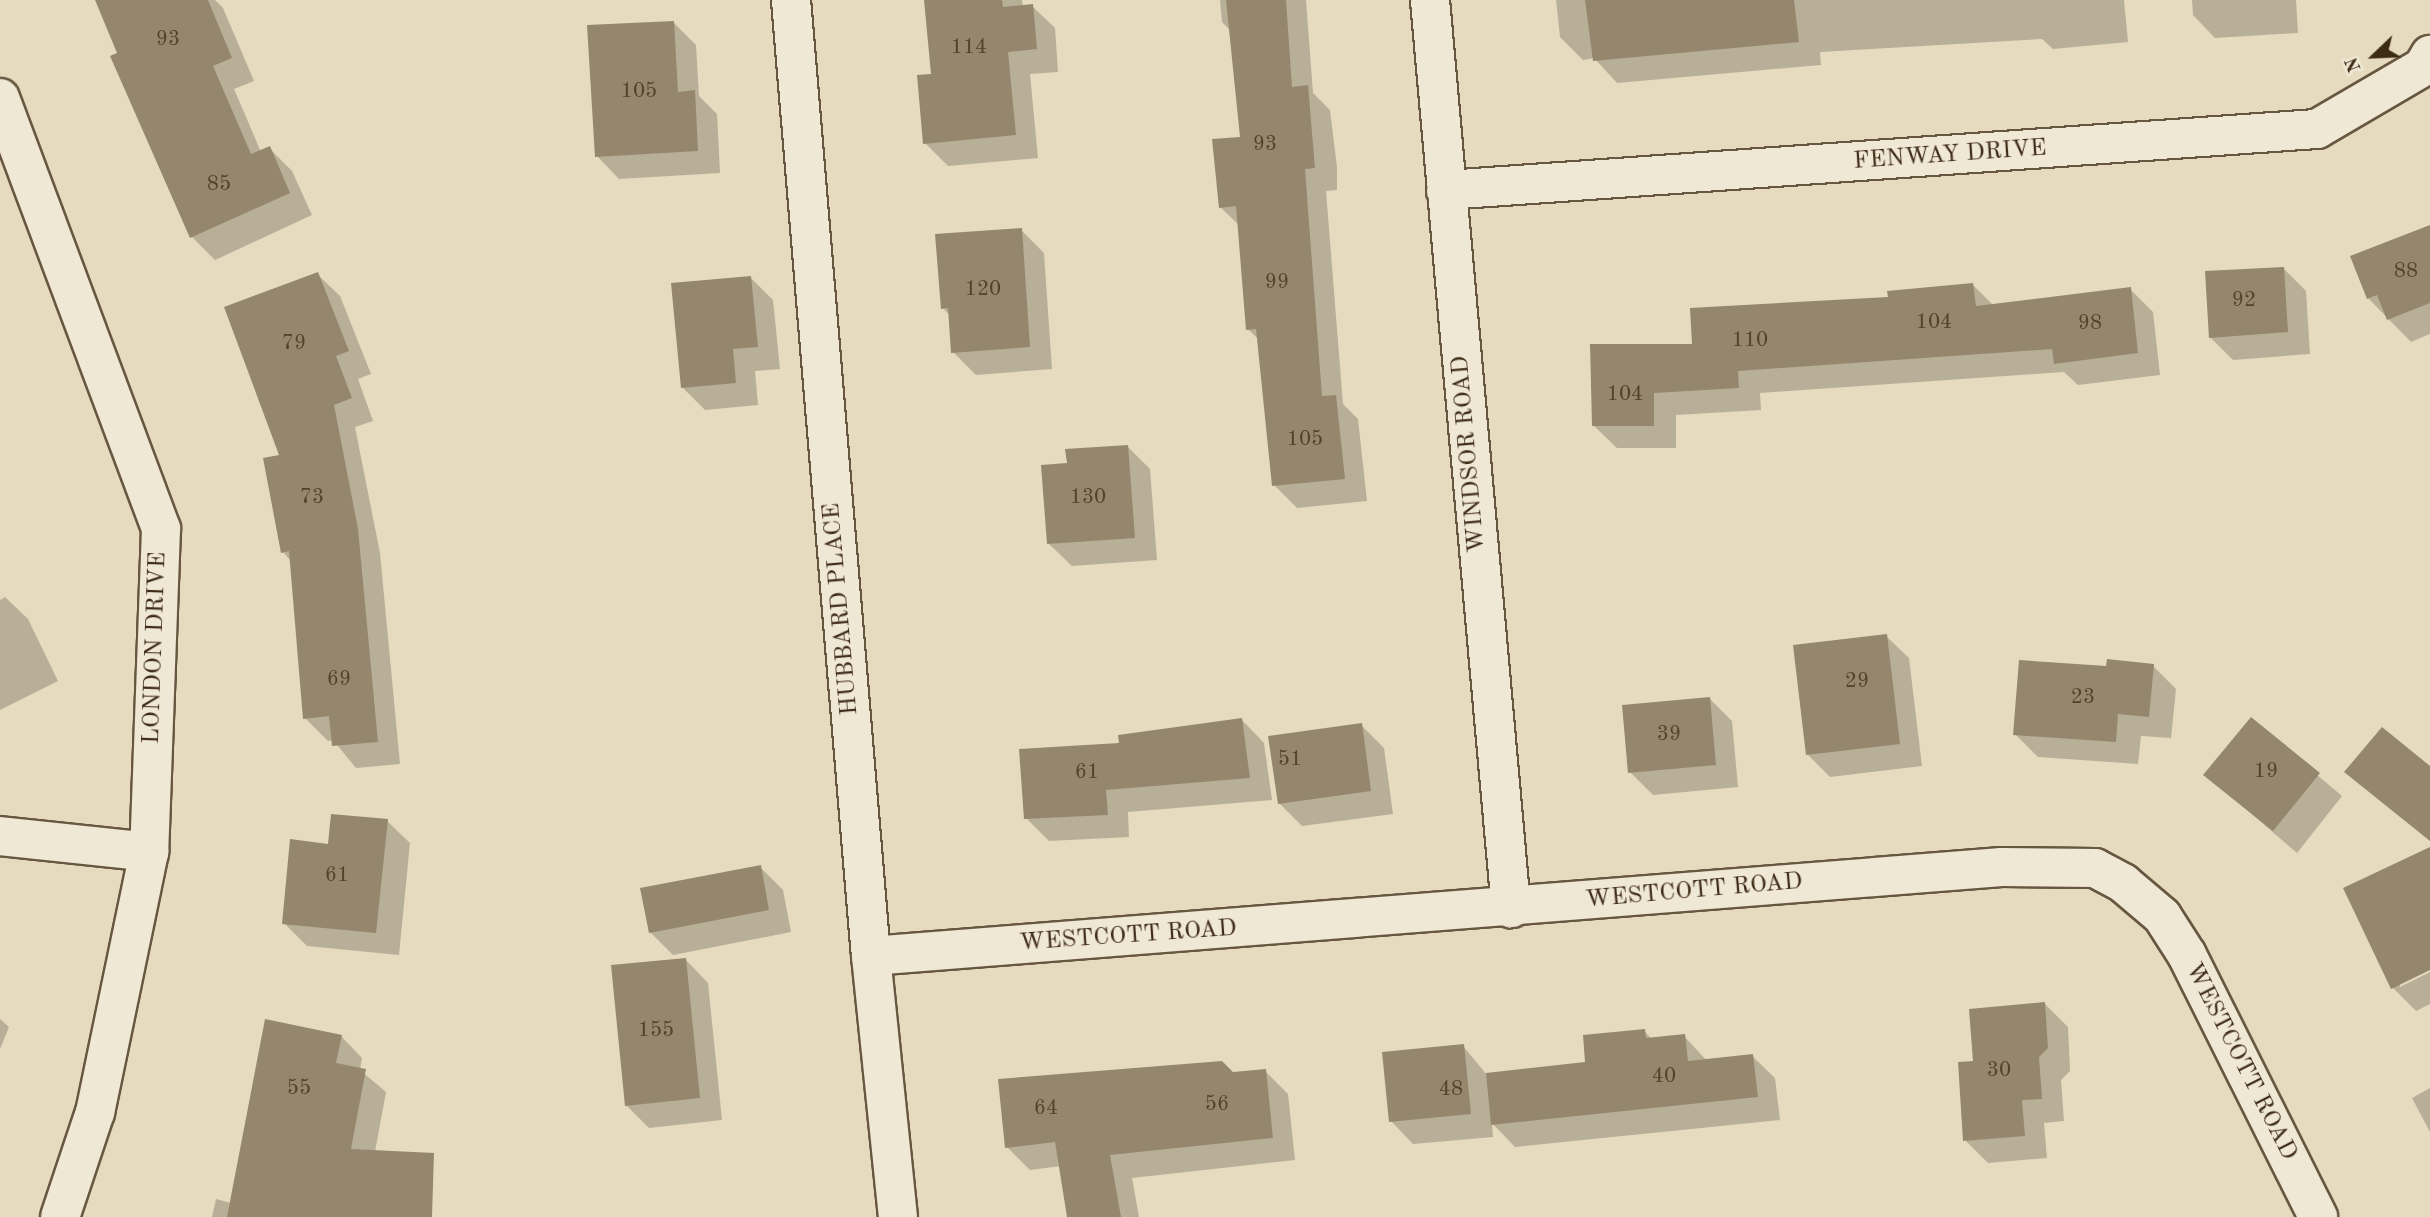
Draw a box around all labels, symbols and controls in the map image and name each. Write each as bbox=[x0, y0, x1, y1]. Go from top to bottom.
north arrow bbox=[2339, 21, 2409, 91]
house number: 93 bbox=[156, 27, 180, 53]
house number: 114 bbox=[951, 35, 987, 61]
text: N bbox=[2343, 54, 2366, 75]
house number: 105 bbox=[621, 79, 657, 105]
house number: 93 bbox=[1253, 132, 1277, 158]
street label: FENWAY DRIVE bbox=[1852, 135, 2048, 177]
house number: 85 bbox=[207, 172, 231, 198]
house number: 88 bbox=[2394, 259, 2418, 285]
house number: 99 bbox=[1265, 270, 1289, 296]
house number: 120 bbox=[965, 277, 1001, 303]
house number: 92 bbox=[2232, 288, 2256, 314]
house number: 104 bbox=[1916, 310, 1952, 336]
house number: 98 bbox=[2078, 311, 2102, 337]
house number: 110 bbox=[1732, 328, 1768, 354]
house number: 79 bbox=[282, 331, 306, 357]
street label: WINDSOR ROAD bbox=[1447, 354, 1493, 554]
house number: 104 bbox=[1607, 382, 1643, 408]
house number: 105 bbox=[1287, 427, 1323, 453]
house number: 73 bbox=[300, 485, 324, 511]
house number: 130 bbox=[1070, 485, 1106, 511]
street label: HUBBARD PLACE bbox=[818, 502, 866, 716]
street label: LONDON DRIVE bbox=[138, 551, 174, 745]
house number: 69 bbox=[327, 667, 351, 693]
house number: 29 bbox=[1845, 669, 1869, 695]
house number: 23 bbox=[2071, 685, 2095, 711]
house number: 39 bbox=[1657, 722, 1681, 748]
house number: 51 bbox=[1278, 747, 1302, 773]
house number: 19 bbox=[2254, 759, 2278, 785]
house number: 61 bbox=[1075, 760, 1099, 786]
house number: 61 bbox=[325, 863, 349, 889]
street label: WESTCOTT ROAD bbox=[1584, 868, 1804, 916]
street label: WESTCOTT ROAD bbox=[1018, 915, 1238, 959]
street label: WESTCOTT ROAD bbox=[2178, 958, 2302, 1166]
house number: 155 bbox=[638, 1018, 674, 1044]
house number: 30 bbox=[1987, 1058, 2011, 1084]
house number: 40 bbox=[1652, 1064, 1676, 1090]
house number: 55 bbox=[287, 1076, 311, 1102]
house number: 48 bbox=[1439, 1077, 1463, 1103]
house number: 56 bbox=[1205, 1092, 1229, 1118]
house number: 64 bbox=[1034, 1096, 1058, 1122]

